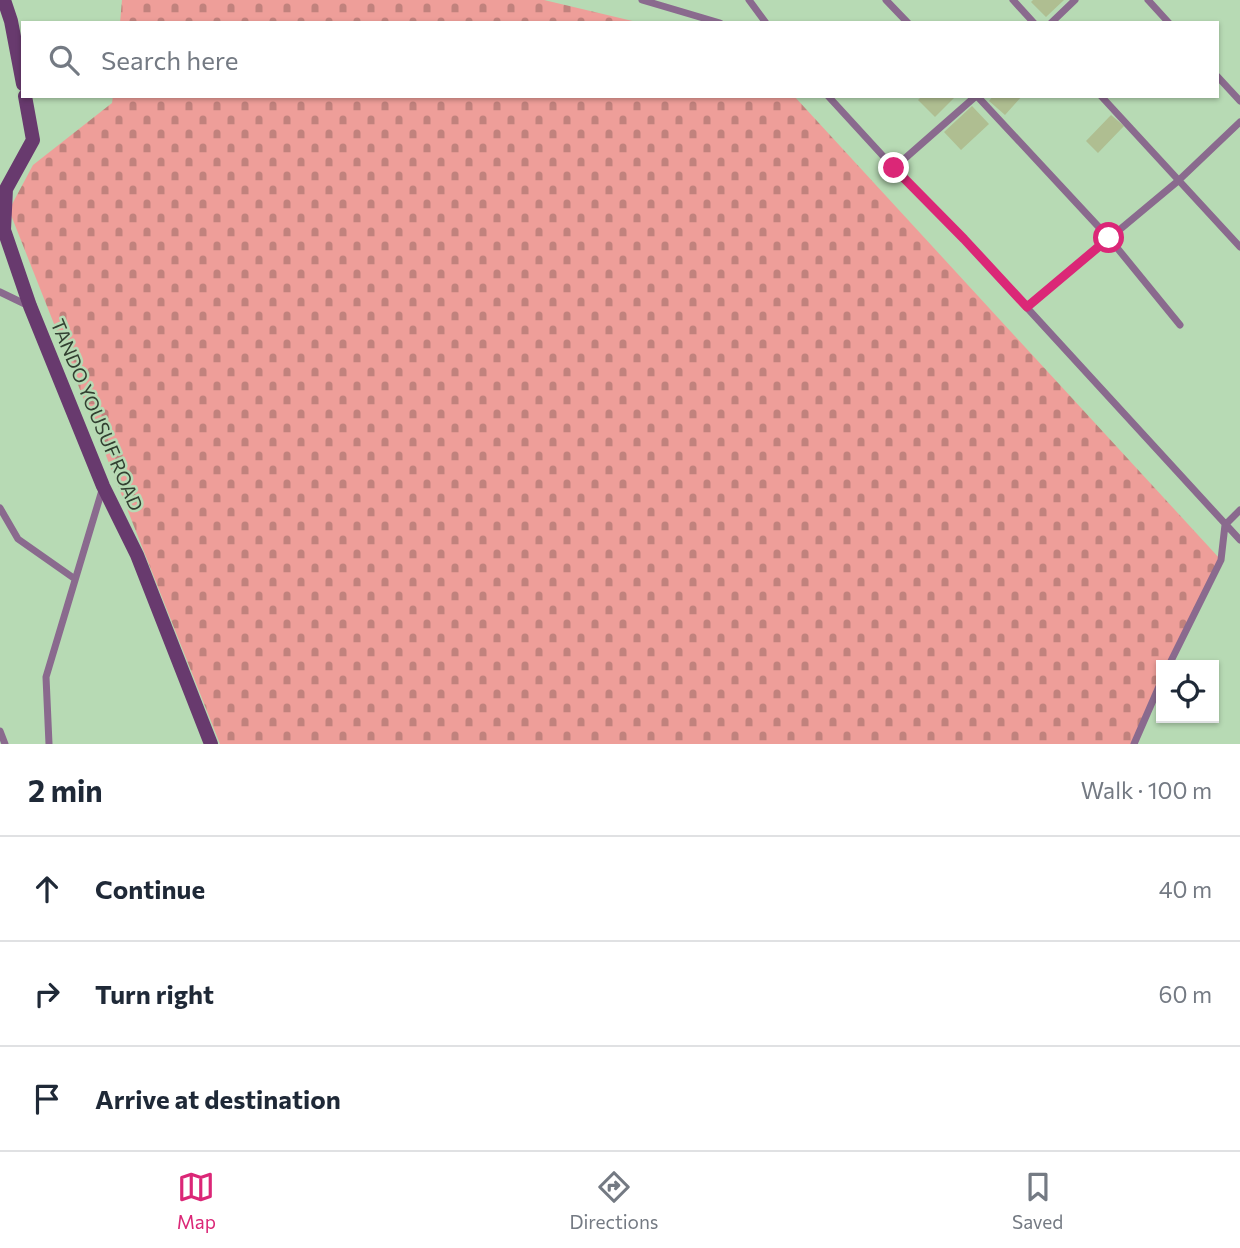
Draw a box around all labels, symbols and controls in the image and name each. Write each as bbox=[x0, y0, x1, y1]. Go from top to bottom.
search box bbox=[21, 21, 1219, 98]
icon: search bbox=[45, 41, 83, 79]
text: Search here bbox=[101, 44, 239, 75]
route end bbox=[878, 152, 909, 183]
route start bbox=[1093, 222, 1124, 253]
street label: TANDO YOUSUF ROAD bbox=[47, 315, 148, 514]
map controls bbox=[1156, 660, 1219, 723]
button: locate bbox=[1156, 660, 1219, 723]
text: 2 min bbox=[28, 771, 103, 808]
text: Walk · 100 m bbox=[1081, 776, 1212, 804]
icon: ahead bbox=[28, 870, 66, 908]
text: Continue bbox=[95, 873, 205, 904]
text: 40 m bbox=[1159, 875, 1212, 903]
icon: right bbox=[28, 975, 66, 1013]
text: Turn right bbox=[95, 978, 214, 1009]
text: 60 m bbox=[1159, 980, 1212, 1008]
icon: arrive bbox=[28, 1080, 66, 1118]
text: Arrive at destination bbox=[95, 1083, 341, 1114]
tab: Map bbox=[177, 1168, 216, 1233]
tab: Directions bbox=[569, 1168, 659, 1233]
tab: Saved bbox=[1012, 1168, 1063, 1233]

